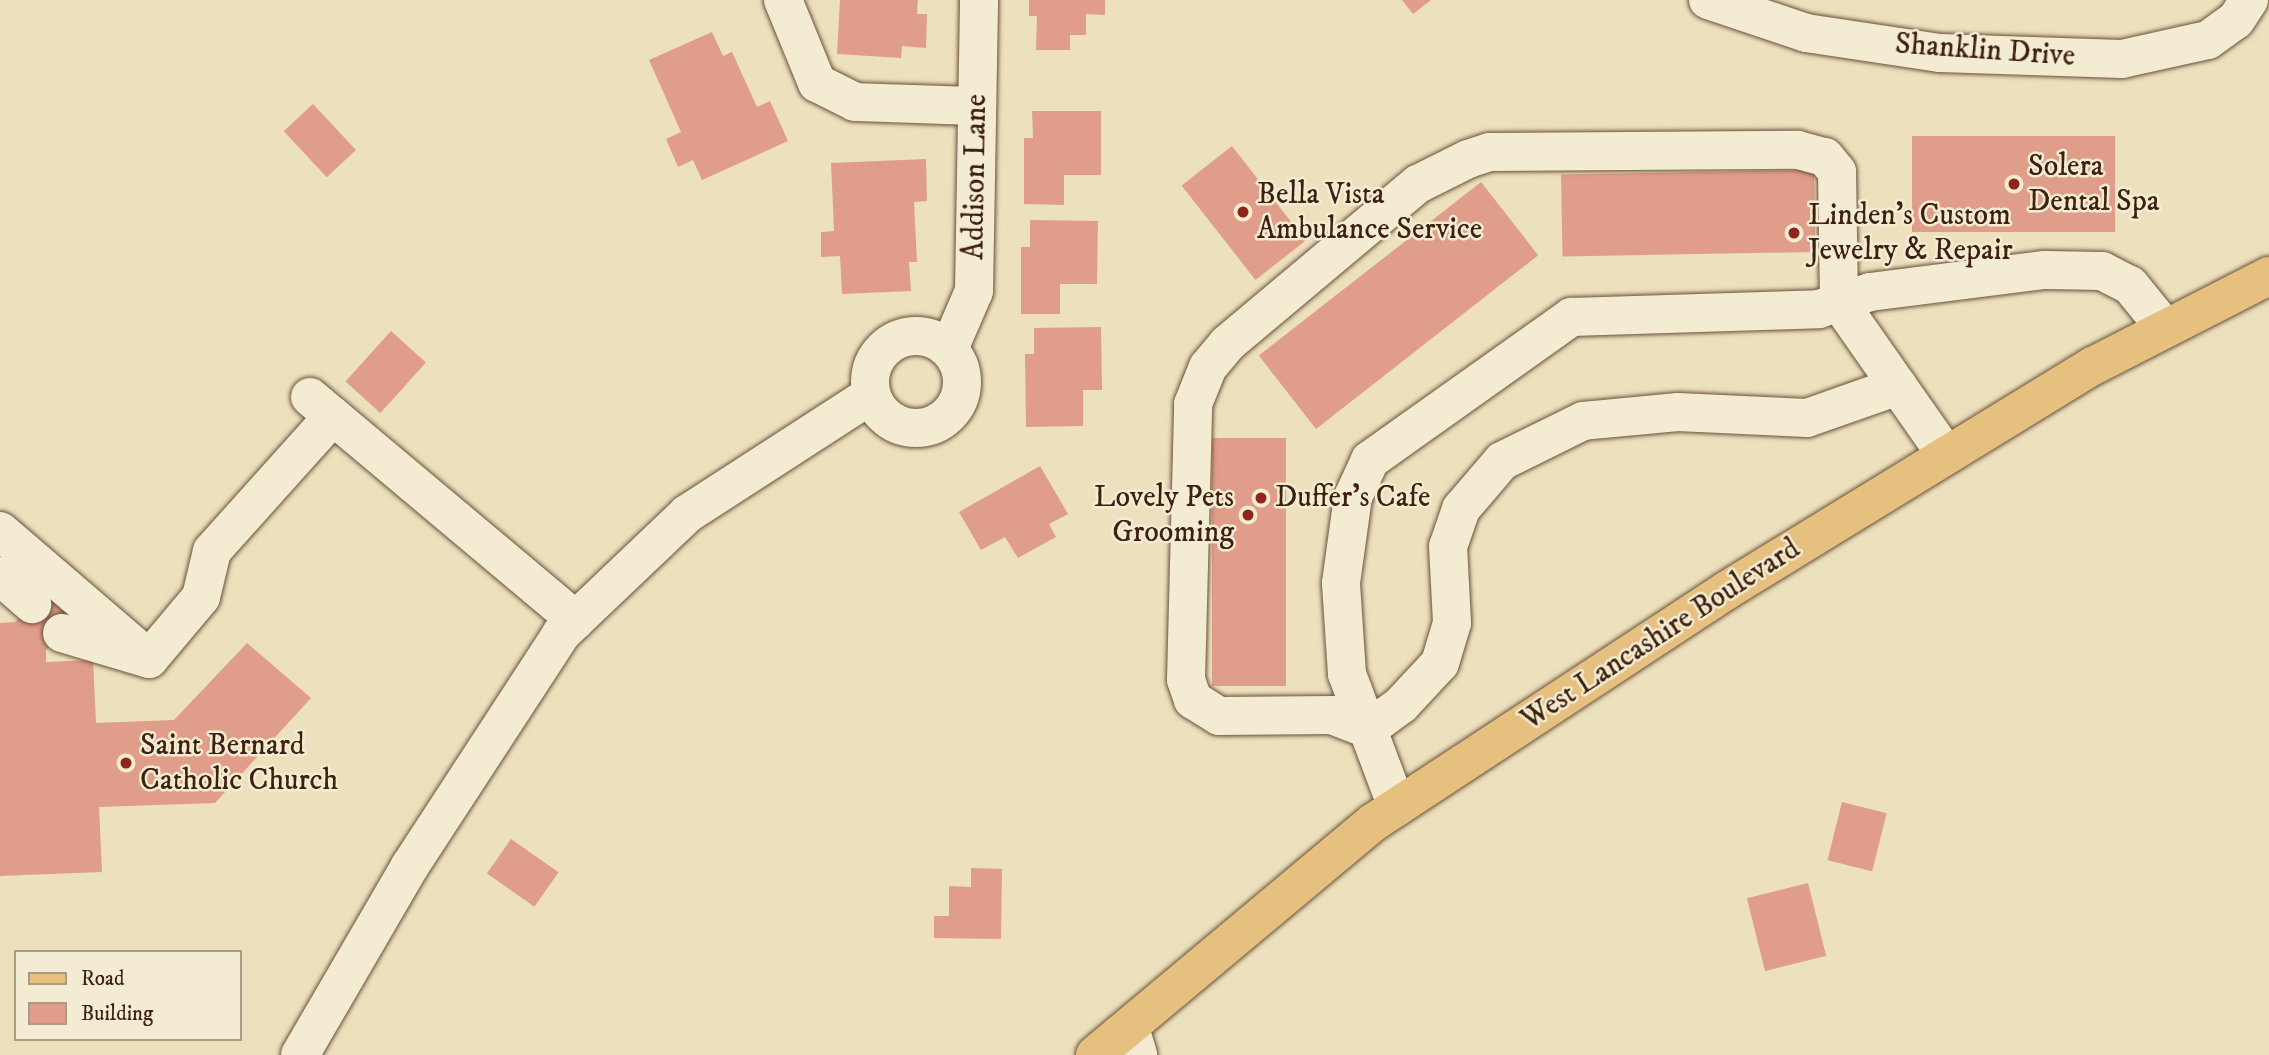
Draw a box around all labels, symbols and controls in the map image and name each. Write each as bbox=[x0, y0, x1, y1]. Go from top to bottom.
street label: Shanklin Drive bbox=[1894, 27, 2076, 75]
street label: Addison Lane bbox=[957, 94, 995, 260]
place label: Solera Dental Spa bbox=[2028, 149, 2160, 220]
marker: Solera Dental Spa bbox=[2006, 176, 2022, 192]
place label: Bella Vista Ambulance Service bbox=[1257, 177, 1482, 247]
place label: Linden's Custom Jewelry & Repair bbox=[1808, 198, 2013, 268]
marker: Bella Vista Ambulance Service bbox=[1235, 204, 1251, 220]
marker: Linden's Custom Jewelry & Repair bbox=[1786, 225, 1802, 241]
place label: Lovely Pets Grooming bbox=[1094, 480, 1234, 550]
place label: Duffer's Cafe bbox=[1275, 480, 1430, 516]
marker: Duffer's Cafe bbox=[1253, 490, 1269, 506]
marker: Lovely Pets Grooming bbox=[1240, 507, 1256, 523]
street label: West Lancashire Boulevard bbox=[1515, 531, 1807, 739]
place label: Saint Bernard Catholic Church bbox=[140, 728, 338, 798]
marker: Saint Bernard Catholic Church bbox=[118, 755, 134, 771]
legend bbox=[14, 950, 242, 1041]
text: Road bbox=[81, 966, 125, 992]
text: Building bbox=[81, 1001, 153, 1027]

